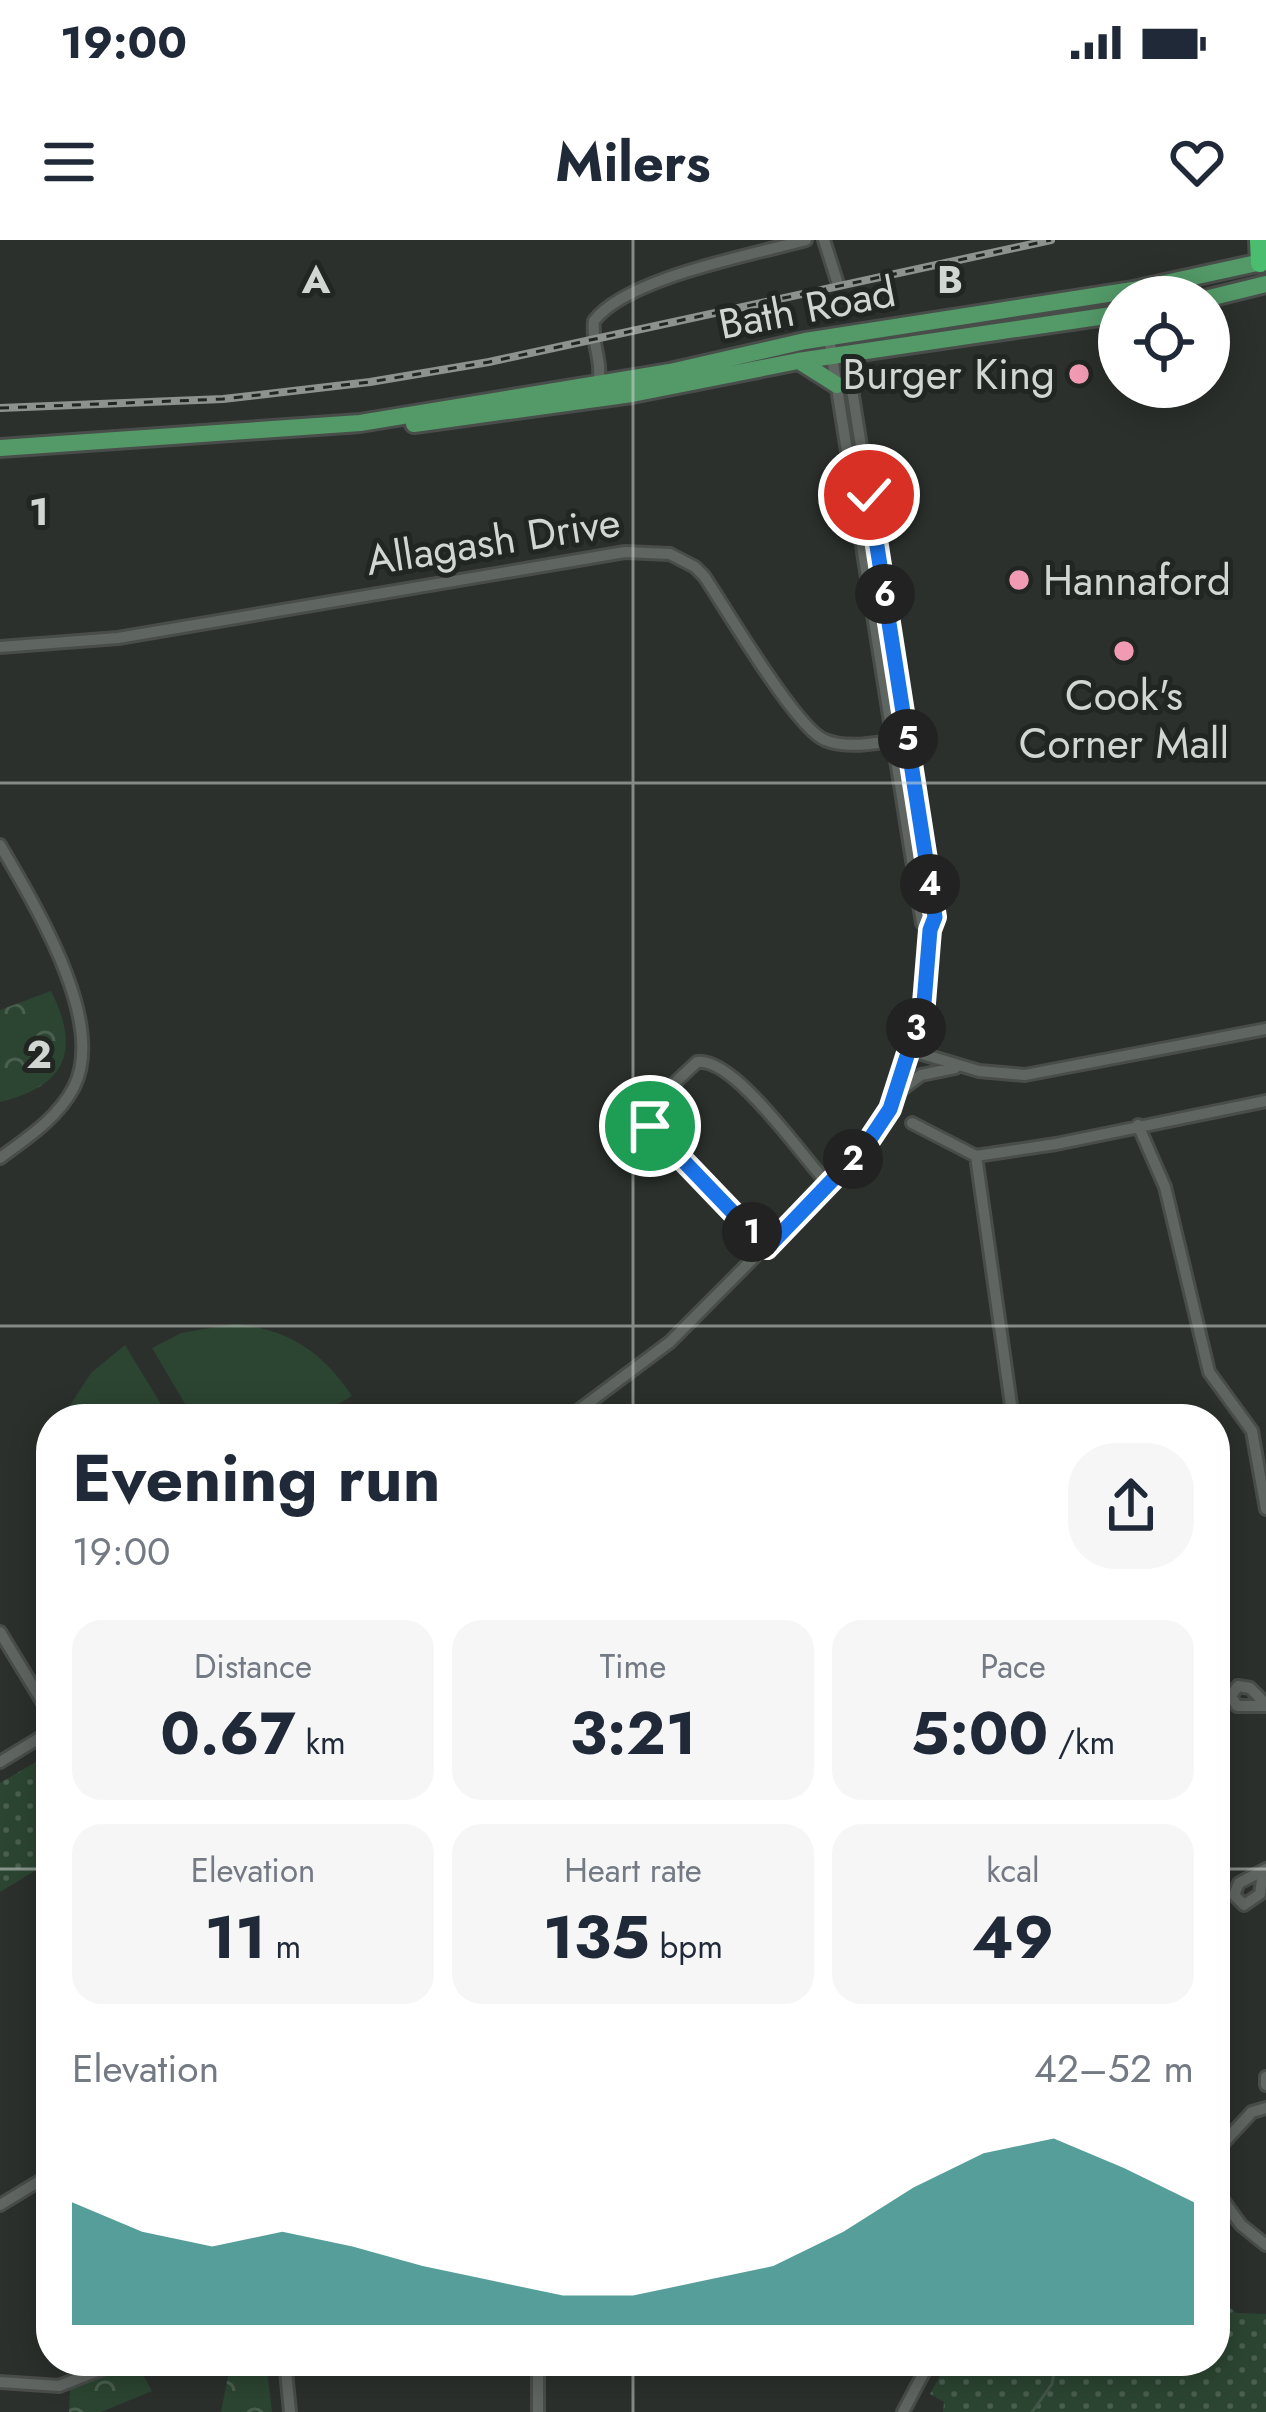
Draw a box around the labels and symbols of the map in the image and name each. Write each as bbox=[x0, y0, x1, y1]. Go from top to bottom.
text: A bbox=[301, 251, 331, 308]
text: B bbox=[937, 251, 963, 308]
street label: Bath Road bbox=[713, 261, 901, 355]
place label: Burger King bbox=[843, 344, 1055, 405]
marker: Burger King bbox=[1066, 361, 1092, 387]
pin bbox=[818, 444, 920, 546]
text: 1 bbox=[29, 483, 49, 540]
street label: Allagash Drive bbox=[362, 491, 624, 591]
place label: Hannaford bbox=[1043, 550, 1231, 611]
pin: 6 bbox=[855, 564, 915, 624]
marker: Hannaford bbox=[1006, 567, 1032, 593]
marker: Cook's Corner Mall bbox=[1111, 638, 1137, 664]
place label: Cook's Corner Mall bbox=[1019, 665, 1229, 774]
pin: 5 bbox=[878, 709, 938, 769]
pin: 4 bbox=[900, 854, 960, 914]
pin: 3 bbox=[886, 998, 946, 1058]
text: 2 bbox=[26, 1026, 52, 1083]
pin bbox=[599, 1075, 701, 1177]
pin: 2 bbox=[823, 1129, 883, 1189]
pin: 1 bbox=[722, 1202, 782, 1262]

